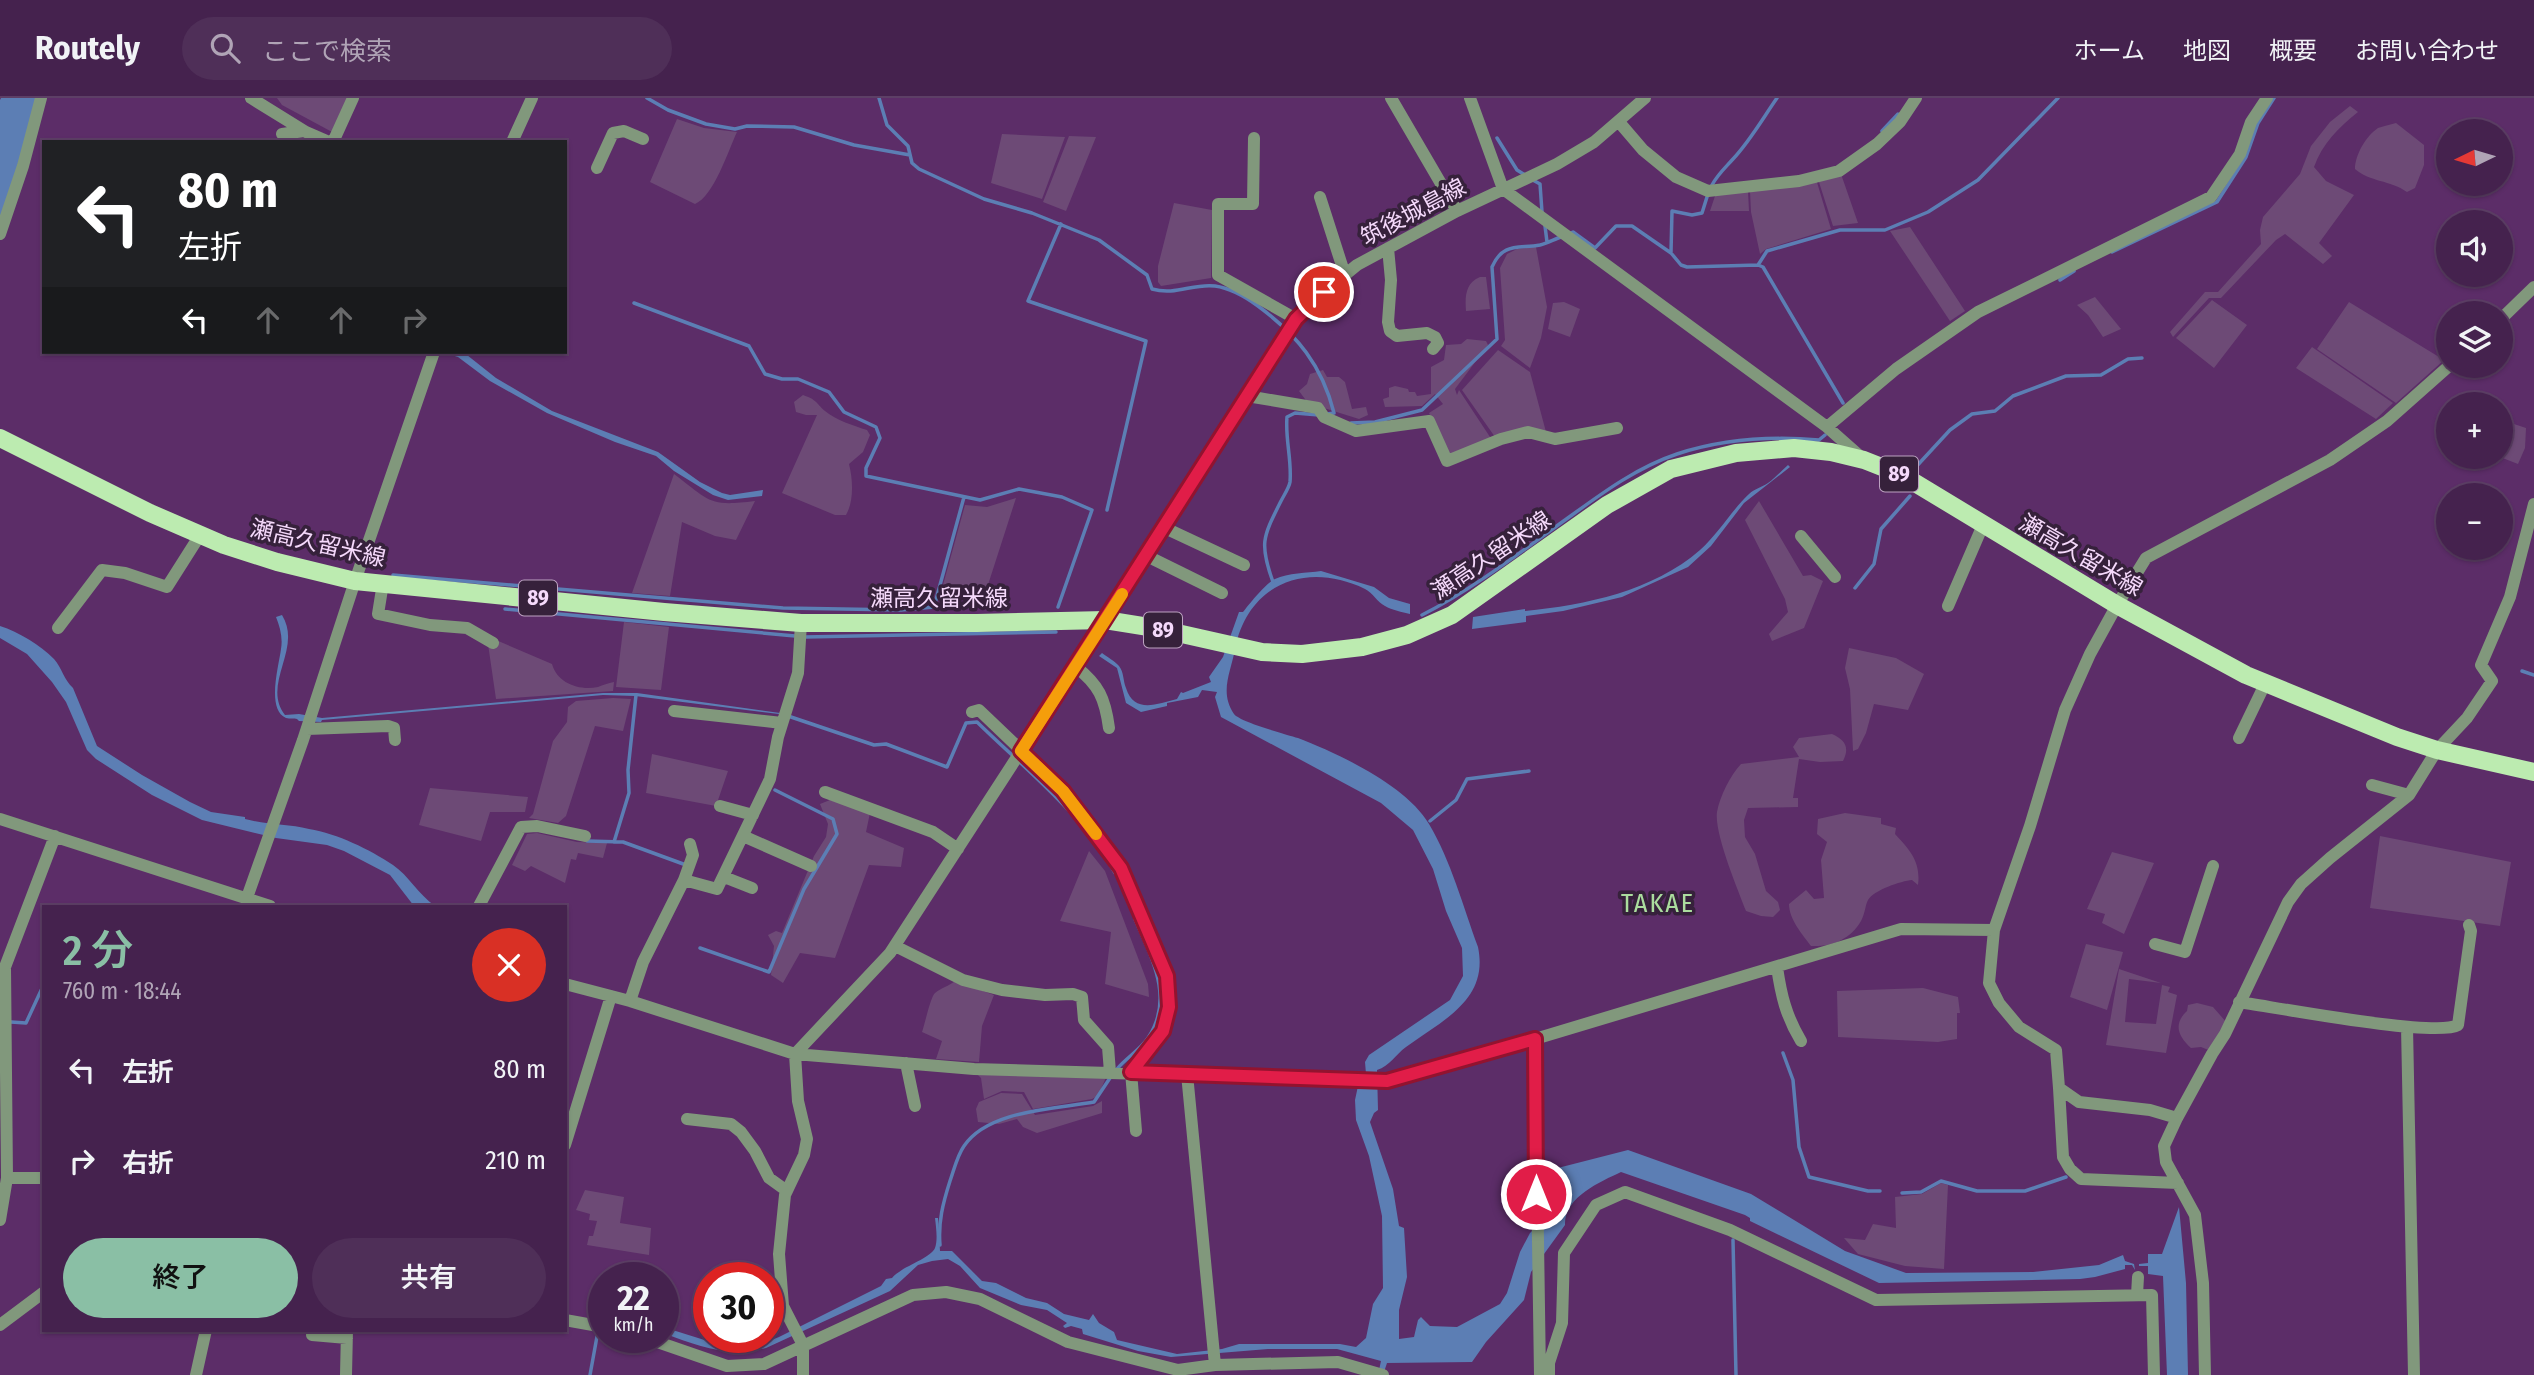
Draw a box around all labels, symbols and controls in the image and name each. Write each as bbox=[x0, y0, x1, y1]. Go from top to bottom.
search box bbox=[182, 17, 672, 80]
text: Routely bbox=[35, 28, 140, 68]
icon: search bbox=[206, 29, 244, 67]
text: ここで検索 bbox=[262, 36, 392, 67]
text: ホーム bbox=[2074, 37, 2145, 65]
text: 地図 bbox=[2183, 37, 2231, 65]
text: 概要 bbox=[2269, 37, 2317, 65]
text: お問い合わせ bbox=[2355, 37, 2499, 65]
north arrow bbox=[2436, 119, 2513, 196]
map controls bbox=[2436, 119, 2513, 560]
text: 80 m bbox=[178, 161, 278, 220]
icon: left bbox=[63, 168, 154, 259]
street label: 筑後城島線 bbox=[1356, 173, 1470, 251]
button: sound bbox=[2436, 210, 2513, 287]
text: 左折 bbox=[178, 228, 242, 266]
pin bbox=[1294, 262, 1354, 322]
icon: arrive bbox=[1305, 273, 1343, 311]
icon: left bbox=[176, 301, 214, 339]
icon: ahead bbox=[249, 301, 287, 339]
icon: ahead bbox=[322, 301, 360, 339]
icon: right bbox=[395, 301, 433, 339]
button: layers bbox=[2436, 301, 2513, 378]
button: + bbox=[2436, 392, 2513, 469]
road number: 89 bbox=[1880, 456, 1918, 492]
button: − bbox=[2436, 483, 2513, 560]
street label: 瀬高久留米線 bbox=[1426, 505, 1556, 605]
street label: 瀬高久留米線 bbox=[2014, 508, 2148, 602]
street label: 瀬高久留米線 bbox=[248, 514, 388, 572]
road number: 89 bbox=[519, 580, 557, 616]
street label: 瀬高久留米線 bbox=[870, 584, 1008, 612]
road number: 89 bbox=[1144, 612, 1182, 648]
district label: TAKAE bbox=[1621, 888, 1695, 919]
text: 2 分 bbox=[63, 926, 133, 976]
button: close bbox=[472, 928, 546, 1002]
text: 760 m · 18:44 bbox=[63, 977, 181, 1005]
icon: left bbox=[63, 1051, 101, 1089]
text: 80 m bbox=[493, 1054, 546, 1085]
text: 左折 bbox=[122, 1057, 174, 1088]
icon: right bbox=[63, 1142, 101, 1180]
text: 210 m bbox=[485, 1145, 546, 1176]
text: 右折 bbox=[122, 1148, 174, 1179]
position arrow bbox=[1499, 1157, 1573, 1231]
button: 終了 bbox=[63, 1238, 298, 1318]
button: 共有 bbox=[312, 1238, 546, 1318]
speed limit sign: 30 bbox=[693, 1262, 784, 1353]
text: 22 bbox=[617, 1277, 650, 1319]
text: km/h bbox=[613, 1314, 654, 1336]

